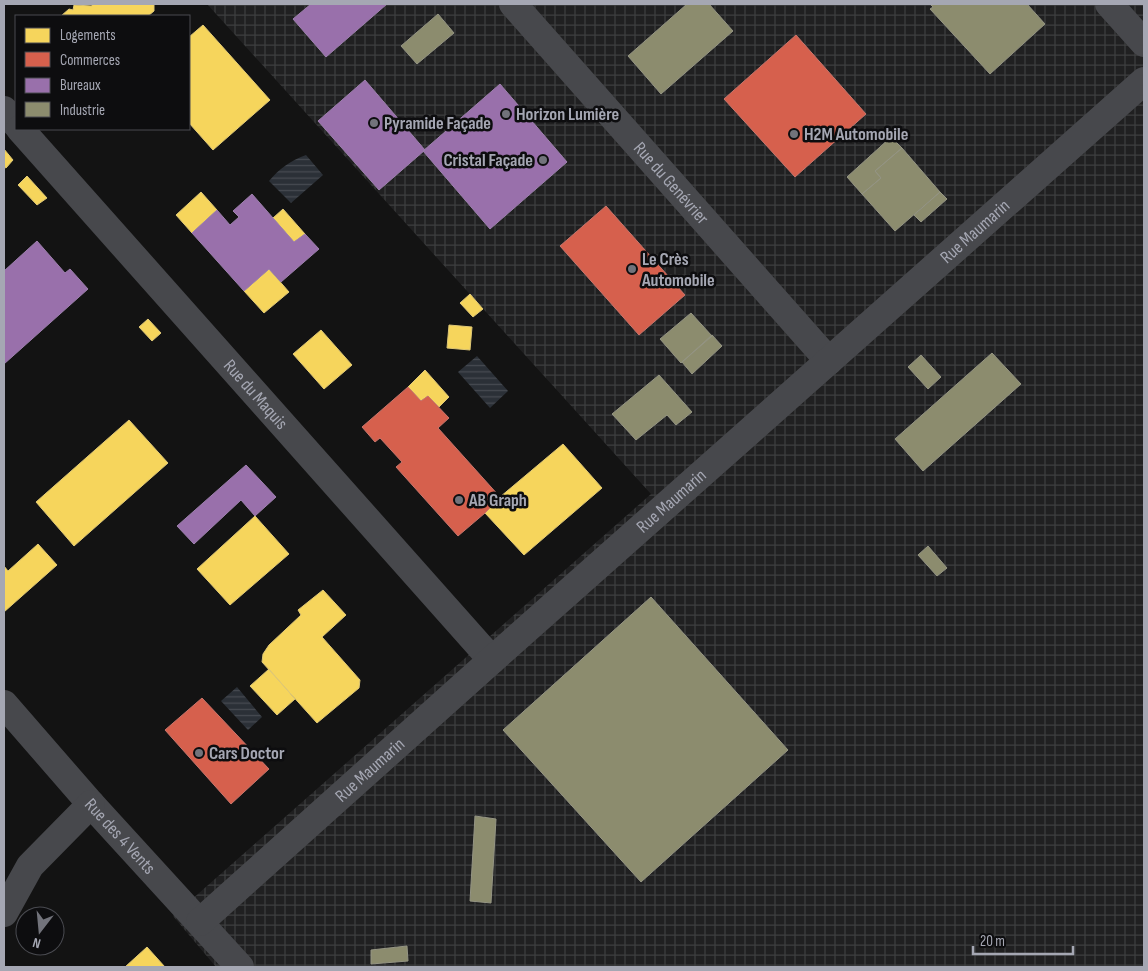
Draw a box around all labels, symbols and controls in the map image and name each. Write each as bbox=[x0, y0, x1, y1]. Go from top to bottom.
legend bbox=[15, 15, 190, 130]
text: Logements bbox=[60, 26, 116, 45]
text: Commerces bbox=[60, 51, 120, 70]
text: Bureaux bbox=[60, 76, 101, 95]
text: Industrie bbox=[60, 101, 105, 120]
place label: Horizon Lumière bbox=[516, 104, 619, 125]
marker: Horizon Lumière bbox=[500, 108, 512, 120]
place label: Pyramide Façade bbox=[384, 113, 491, 134]
marker: Pyramide Façade bbox=[368, 117, 380, 129]
place label: H2M Automobile bbox=[804, 124, 908, 145]
marker: H2M Automobile bbox=[788, 128, 800, 140]
street label: Rue du Genévrier bbox=[629, 137, 713, 228]
place label: Cristal Façade bbox=[443, 150, 533, 171]
marker: Cristal Façade bbox=[537, 154, 549, 166]
street label: Rue Maumarin bbox=[936, 195, 1014, 268]
place label: Le Crès Automobile bbox=[641, 249, 715, 291]
marker: Le Crès Automobile bbox=[626, 263, 638, 275]
street label: Rue du Maquis bbox=[219, 355, 292, 434]
street label: Rue Maumarin bbox=[632, 464, 710, 537]
place label: AB Graph bbox=[468, 490, 527, 511]
marker: AB Graph bbox=[453, 494, 465, 506]
street label: Rue Maumarin bbox=[331, 733, 409, 806]
place label: Cars Doctor bbox=[209, 743, 285, 764]
marker: Cars Doctor bbox=[193, 747, 205, 759]
street label: Rue des 4 Vents bbox=[81, 794, 160, 878]
north arrow bbox=[15, 906, 65, 956]
scale bar bbox=[973, 924, 1073, 956]
text: 20 m bbox=[980, 932, 1005, 951]
text: N bbox=[31, 934, 42, 952]

